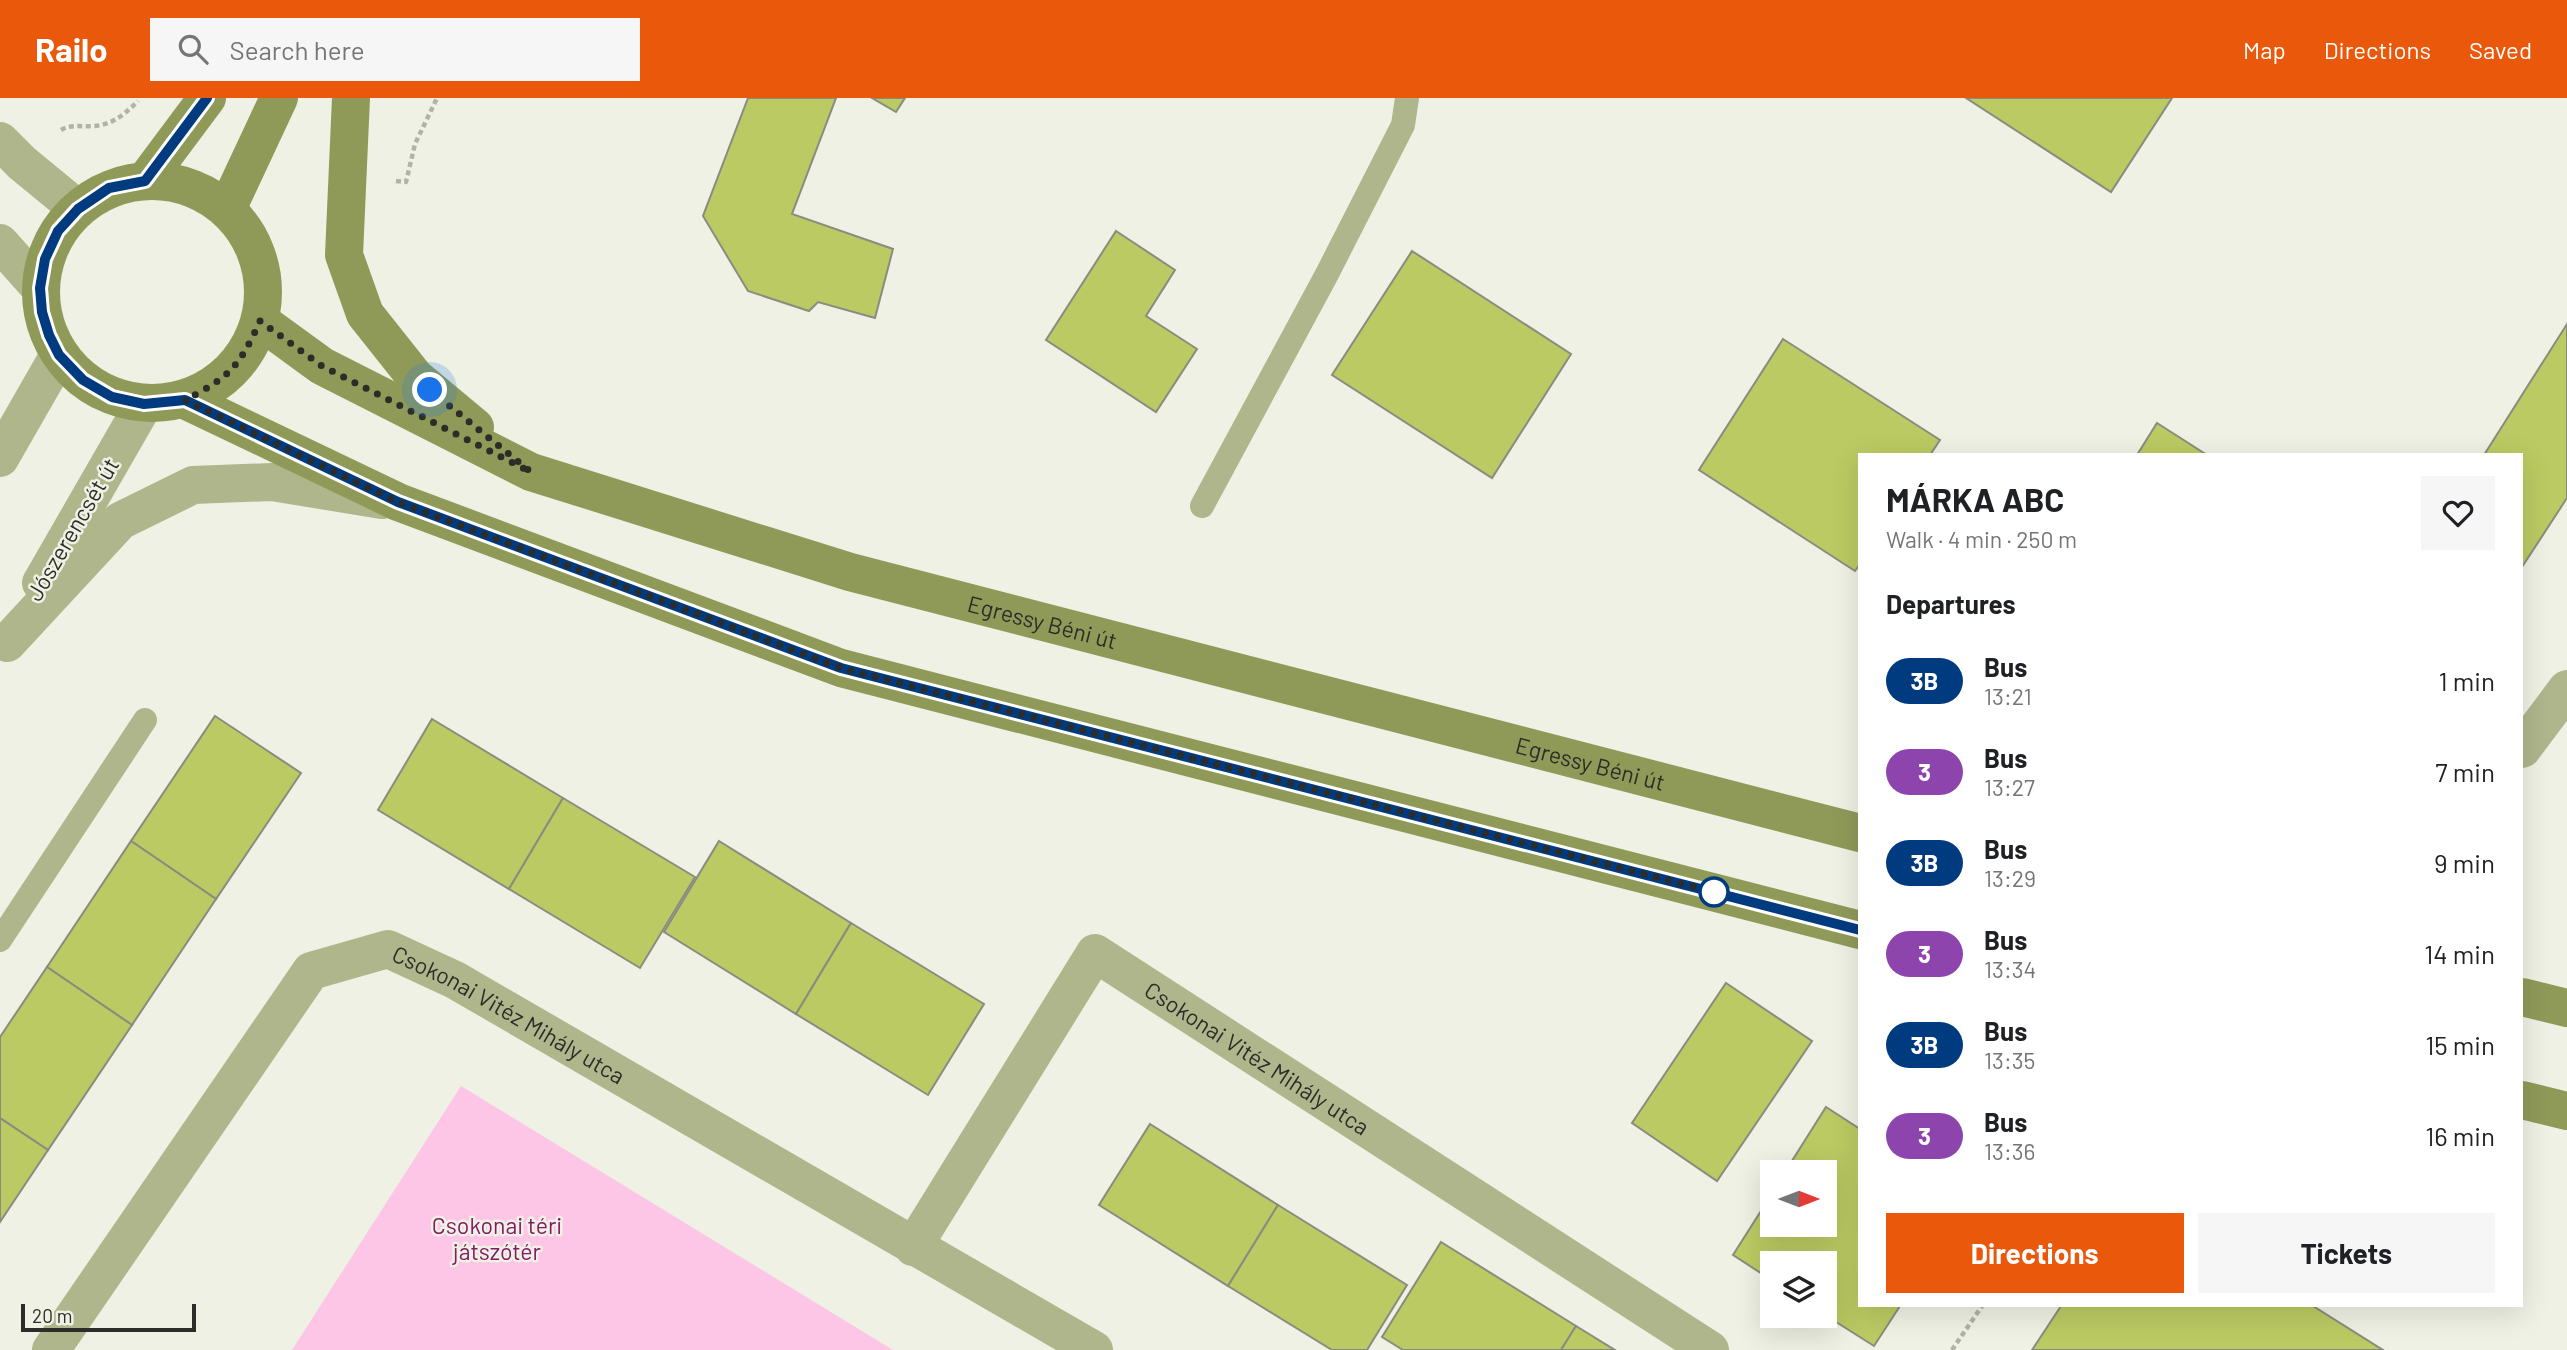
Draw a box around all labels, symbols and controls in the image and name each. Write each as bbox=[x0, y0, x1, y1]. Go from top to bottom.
search box bbox=[150, 18, 640, 81]
text: Railo bbox=[35, 29, 108, 69]
icon: search bbox=[174, 30, 212, 68]
text: Search here bbox=[230, 34, 365, 65]
text: Map bbox=[2243, 35, 2286, 64]
text: Directions bbox=[2324, 35, 2431, 64]
text: Saved bbox=[2469, 35, 2532, 64]
your location bbox=[412, 372, 447, 407]
street label: Jószerencsét út bbox=[20, 452, 124, 606]
button: heart bbox=[2421, 476, 2495, 550]
text: MÁRKA ABC bbox=[1886, 479, 2064, 519]
text: Walk · 4 min · 250 m bbox=[1886, 525, 2077, 553]
text: Departures bbox=[1886, 588, 2016, 619]
street label: Egressy Béni út bbox=[965, 589, 1120, 654]
text: Bus bbox=[1984, 651, 2027, 682]
text: 1 min bbox=[2439, 665, 2495, 696]
text: 3B bbox=[1911, 666, 1938, 695]
text: 13:21 bbox=[1984, 682, 2032, 710]
street label: Egressy Béni út bbox=[1513, 731, 1668, 796]
text: Bus bbox=[1984, 742, 2027, 773]
text: 7 min bbox=[2435, 756, 2495, 787]
text: 3 bbox=[1918, 757, 1931, 786]
text: 13:27 bbox=[1984, 773, 2035, 801]
text: Bus bbox=[1984, 833, 2027, 864]
text: 9 min bbox=[2434, 847, 2495, 878]
text: 3B bbox=[1911, 848, 1938, 877]
text: 13:29 bbox=[1984, 864, 2036, 892]
unlabelled marker bbox=[1699, 877, 1729, 907]
text: Bus bbox=[1984, 924, 2027, 955]
text: 14 min bbox=[2424, 938, 2495, 969]
street label: Csokonai Vitéz Mihály utca bbox=[388, 939, 630, 1089]
text: 3 bbox=[1918, 939, 1931, 968]
text: 13:34 bbox=[1984, 955, 2036, 983]
street label: Csokonai Vitéz Mihály utca bbox=[1140, 975, 1375, 1140]
text: Bus bbox=[1984, 1015, 2027, 1046]
text: 15 min bbox=[2425, 1029, 2495, 1060]
text: 3B bbox=[1911, 1030, 1938, 1059]
text: 13:35 bbox=[1984, 1046, 2035, 1074]
text: Bus bbox=[1984, 1106, 2027, 1137]
text: 16 min bbox=[2425, 1120, 2495, 1151]
text: 3 bbox=[1918, 1121, 1931, 1150]
text: 13:36 bbox=[1984, 1137, 2035, 1165]
north arrow bbox=[1760, 1160, 1838, 1237]
map controls bbox=[1760, 1160, 1837, 1328]
park label: Csokonai téri játszótér bbox=[432, 1211, 562, 1265]
button: Directions bbox=[1886, 1213, 2184, 1293]
button: Tickets bbox=[2198, 1213, 2495, 1293]
button: layers bbox=[1760, 1251, 1837, 1328]
scale bar bbox=[21, 1301, 196, 1333]
text: 20 m bbox=[32, 1304, 72, 1327]

